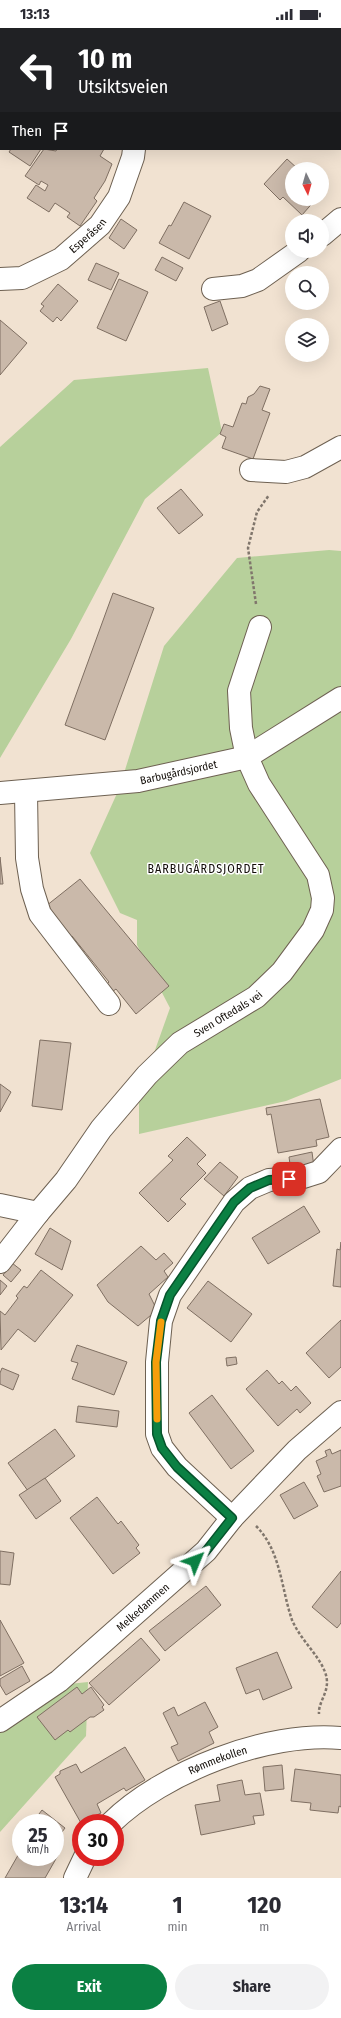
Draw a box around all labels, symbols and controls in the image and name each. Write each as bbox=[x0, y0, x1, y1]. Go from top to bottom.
text: 13:13 bbox=[20, 5, 50, 23]
text: 10 m bbox=[78, 42, 132, 75]
icon: left bbox=[12, 44, 64, 96]
text: Utsiktsveien bbox=[78, 76, 168, 98]
icon: arrive bbox=[50, 120, 72, 142]
text: Then bbox=[12, 122, 42, 140]
north arrow bbox=[285, 162, 329, 206]
map controls bbox=[285, 162, 329, 362]
button: sound bbox=[285, 214, 329, 258]
street label: Esperåsen bbox=[67, 216, 110, 256]
button: search bbox=[285, 266, 329, 310]
button: layers bbox=[285, 318, 329, 362]
street label: Barbugårdsjordet bbox=[139, 758, 219, 787]
district label: BARBUGÅRDSJORDET bbox=[147, 860, 265, 876]
street label: Sven Oftedals vei bbox=[192, 988, 265, 1040]
pin bbox=[272, 1162, 306, 1196]
icon: arrive bbox=[278, 1168, 300, 1190]
position arrow bbox=[174, 1540, 216, 1582]
street label: Melkedammen bbox=[114, 1581, 172, 1634]
street label: Rømmekollen bbox=[186, 1743, 249, 1777]
speed limit sign: 30 bbox=[72, 1814, 124, 1866]
text: 25 bbox=[28, 1823, 48, 1847]
text: km/h bbox=[27, 1844, 49, 1856]
text: 13:14 bbox=[59, 1891, 108, 1919]
text: 1 bbox=[173, 1891, 183, 1919]
text: 120 bbox=[247, 1891, 282, 1919]
text: Arrival bbox=[67, 1919, 101, 1934]
text: min bbox=[168, 1919, 188, 1934]
text: m bbox=[259, 1919, 269, 1934]
button: Exit bbox=[12, 1964, 167, 2010]
button: Share bbox=[175, 1964, 329, 2010]

